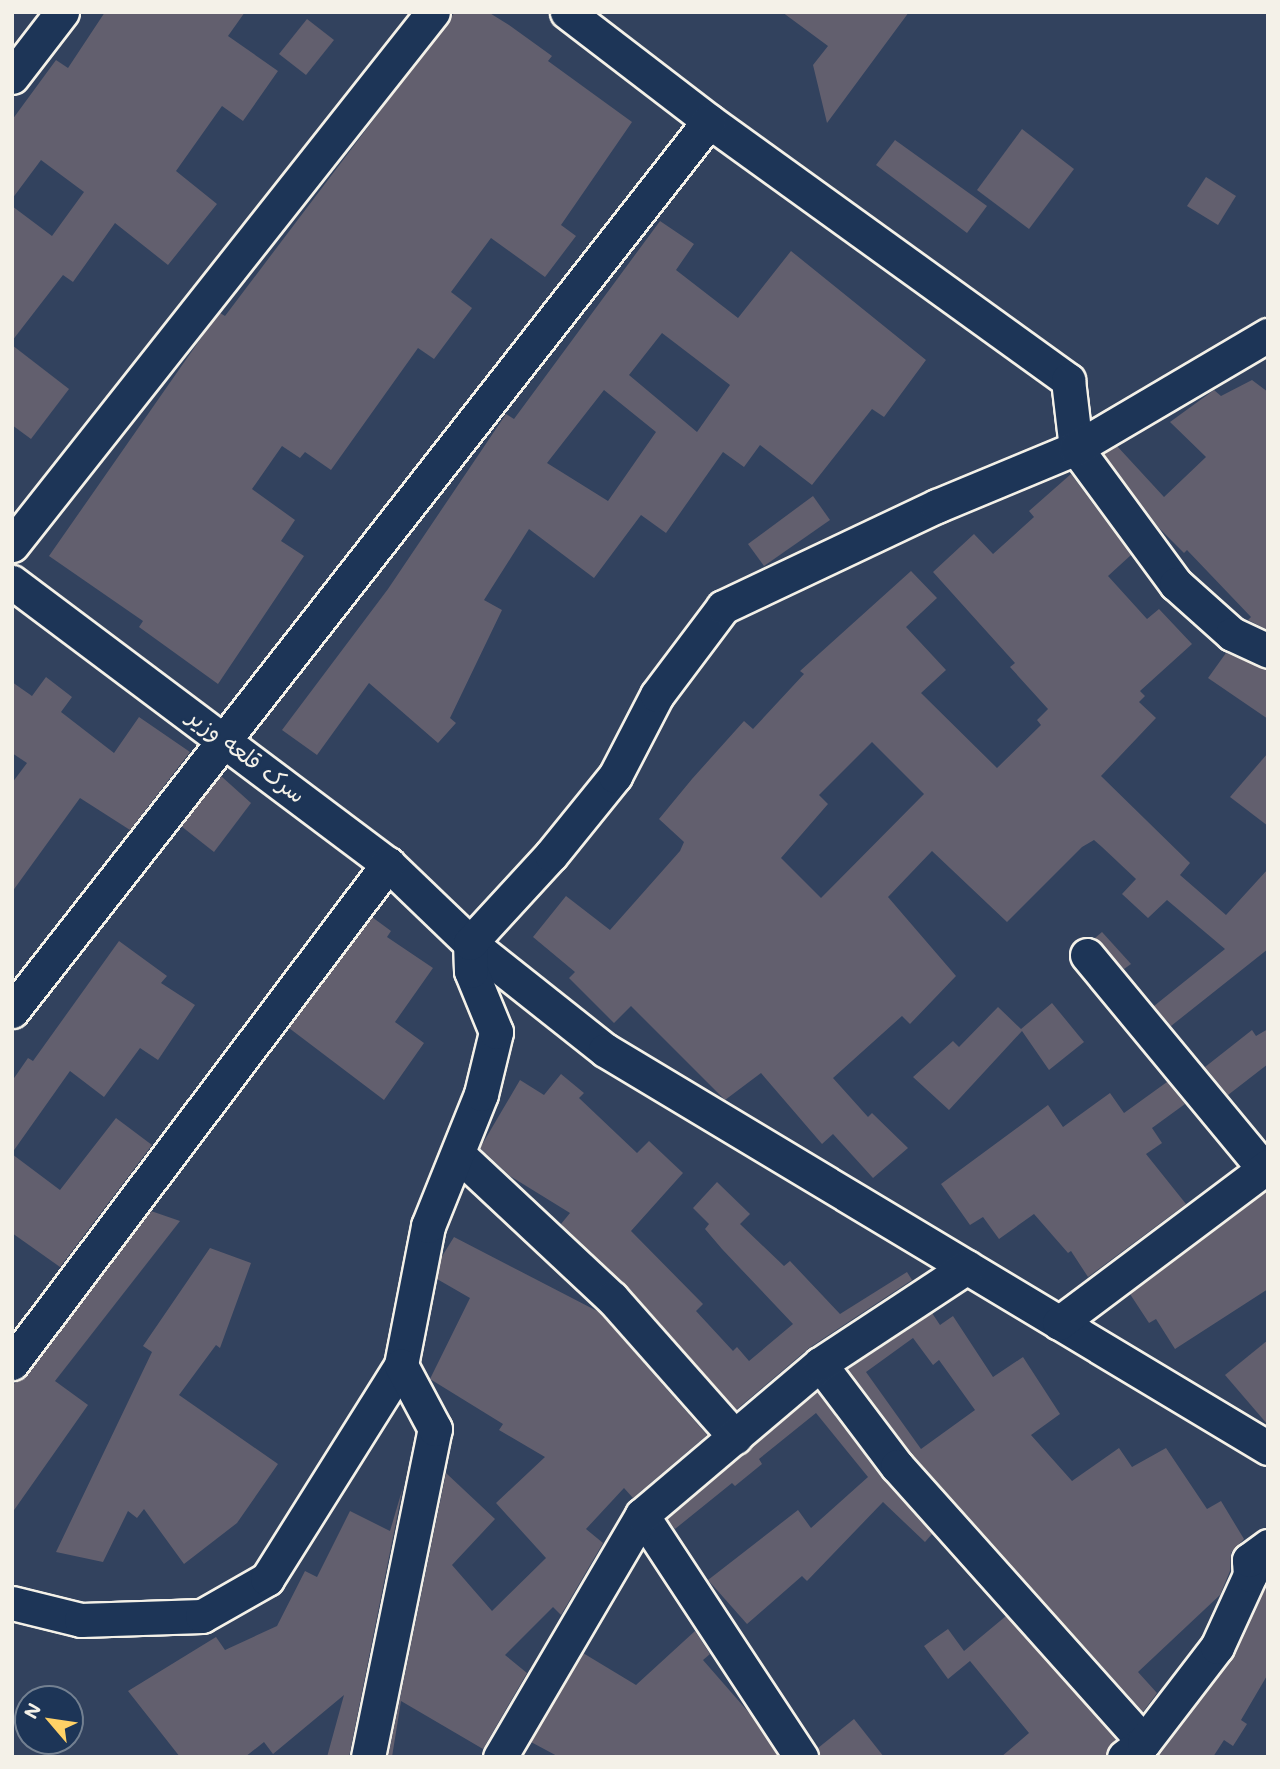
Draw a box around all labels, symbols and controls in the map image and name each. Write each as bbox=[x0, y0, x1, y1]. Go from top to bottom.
street label: سرک قلعه وزیر bbox=[183, 702, 311, 808]
north arrow bbox=[14, 1685, 84, 1755]
text: N bbox=[18, 1698, 46, 1723]

